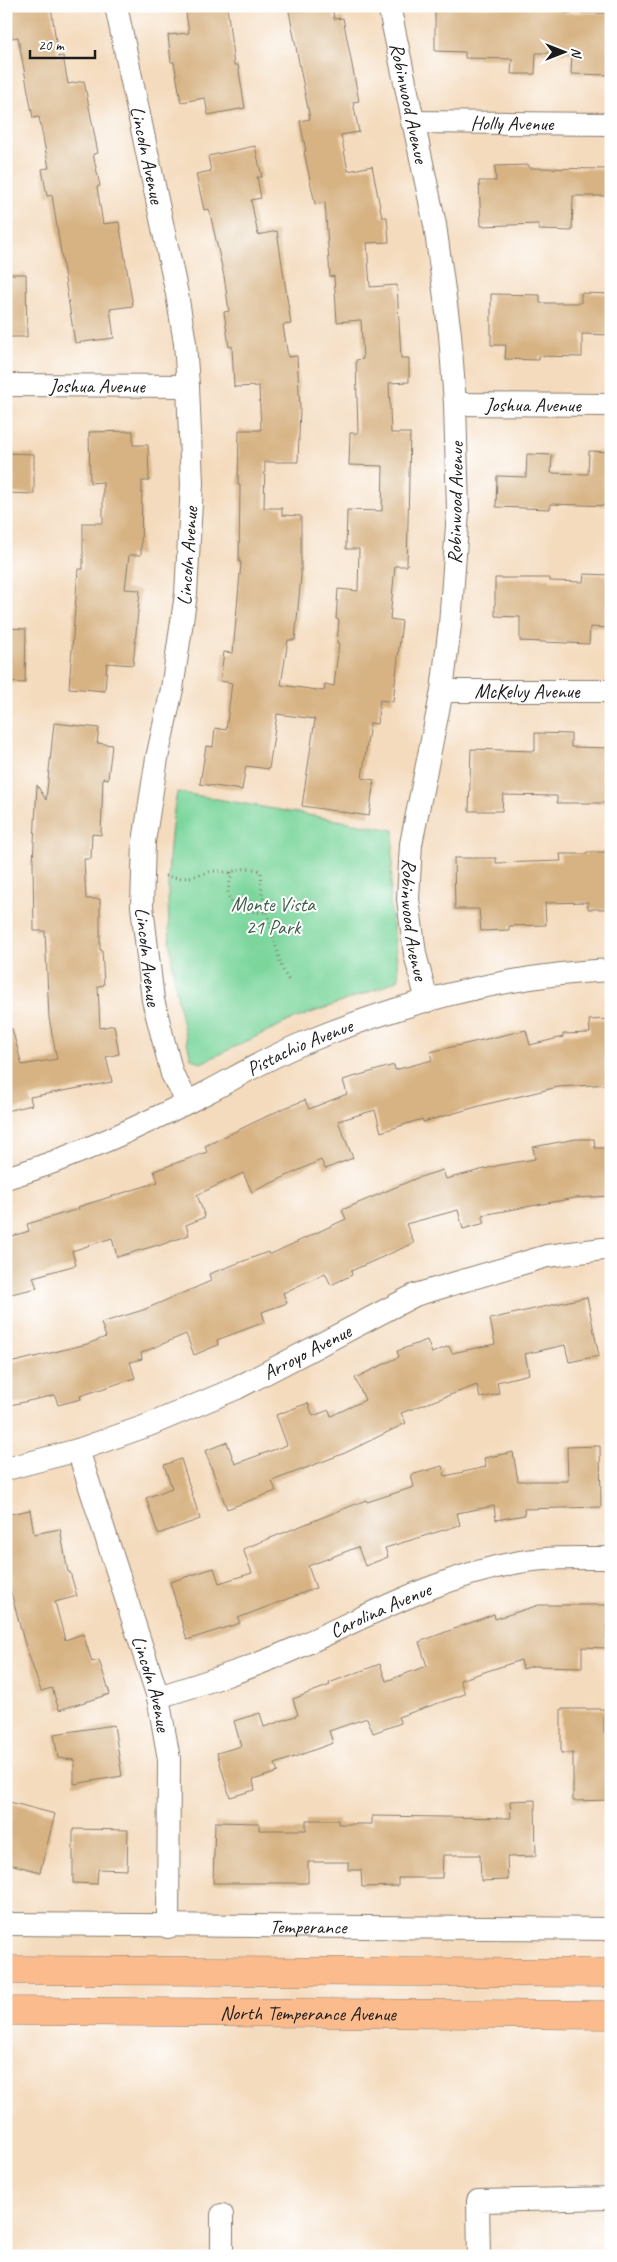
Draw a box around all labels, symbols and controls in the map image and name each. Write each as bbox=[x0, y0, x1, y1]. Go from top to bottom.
scale bar bbox=[30, 28, 95, 60]
north arrow bbox=[540, 28, 590, 78]
text: 20 m bbox=[38, 36, 65, 55]
street label: Robinwood Avenue bbox=[384, 41, 434, 167]
text: N bbox=[568, 48, 585, 59]
street label: Lincoln Avenue bbox=[125, 104, 170, 207]
street label: Holly Avenue bbox=[470, 111, 555, 136]
street label: Joshua Avenue bbox=[48, 373, 146, 399]
street label: Joshua Avenue bbox=[484, 392, 582, 418]
street label: Robinwood Avenue bbox=[442, 440, 469, 564]
street label: Lincoln Avenue bbox=[172, 504, 204, 606]
street label: McKelvy Avenue bbox=[474, 679, 581, 704]
street label: Robinwood Avenue bbox=[395, 858, 434, 985]
park label: Monte Vista 21 Park bbox=[231, 892, 316, 940]
street label: Lincoln Avenue bbox=[129, 906, 166, 1010]
street label: Pistachio Avenue bbox=[242, 1013, 357, 1082]
street label: Arroyo Avenue bbox=[259, 1318, 357, 1385]
street label: Carolina Avenue bbox=[326, 1576, 436, 1644]
street label: Lincoln Avenue bbox=[126, 1632, 176, 1735]
street label: Temperance bbox=[269, 1914, 348, 1940]
street label: North Temperance Avenue bbox=[220, 2000, 397, 2027]

